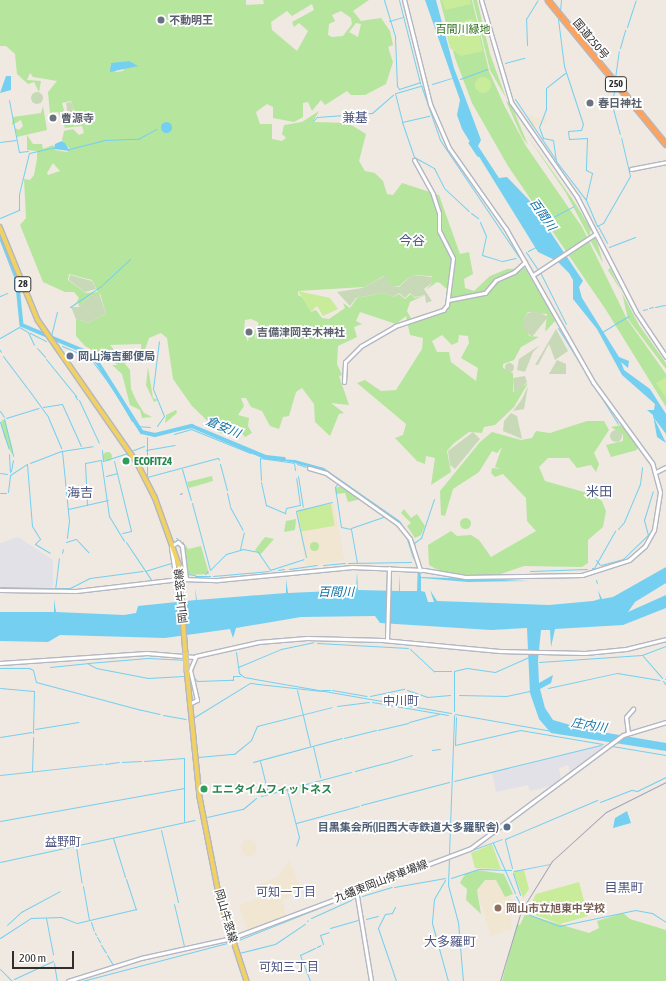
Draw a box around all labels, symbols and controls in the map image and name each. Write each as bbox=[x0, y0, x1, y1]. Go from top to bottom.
place label: 不動明王 bbox=[169, 13, 213, 27]
marker: 不動明王 bbox=[156, 15, 166, 25]
street label: 国道250号 bbox=[570, 16, 612, 62]
park label: 百間川緑地 bbox=[436, 22, 490, 36]
road number: 250 bbox=[604, 76, 628, 92]
place label: 春日神社 bbox=[598, 96, 642, 110]
marker: 春日神社 bbox=[585, 98, 595, 108]
district label: 兼基 bbox=[342, 110, 368, 126]
place label: 曹源寺 bbox=[61, 111, 94, 125]
marker: 曹源寺 bbox=[48, 113, 58, 123]
water label: 百間川 bbox=[526, 196, 558, 234]
district label: 今谷 bbox=[399, 233, 425, 249]
road number: 28 bbox=[14, 276, 32, 292]
place label: 吉備津岡辛木神社 bbox=[257, 325, 345, 339]
marker: 吉備津岡辛木神社 bbox=[244, 327, 254, 337]
place label: 岡山海吉郵便局 bbox=[78, 349, 155, 363]
marker: 岡山海吉郵便局 bbox=[65, 351, 75, 361]
water label: 倉安川 bbox=[204, 414, 242, 442]
place label: ECOFIT24 bbox=[134, 454, 172, 468]
marker: ECOFIT24 bbox=[121, 456, 131, 466]
district label: 米田 bbox=[586, 484, 612, 500]
district label: 海吉 bbox=[67, 485, 93, 501]
street label: 岡山牛窓線 bbox=[172, 568, 190, 624]
water label: 百間川 bbox=[318, 586, 354, 600]
district label: 中川町 bbox=[383, 695, 419, 709]
water label: 庄内川 bbox=[570, 716, 608, 736]
place label: エニタイムフィットネス bbox=[212, 782, 333, 796]
marker: エニタイムフィットネス bbox=[199, 784, 209, 794]
place label: 目黒集会所(旧西大寺鉄道大多羅駅舎) bbox=[318, 820, 499, 834]
marker: 目黒集会所(旧西大寺鉄道大多羅駅舎) bbox=[502, 822, 512, 832]
district label: 益野町 bbox=[45, 836, 81, 850]
street label: 九蟠東岡山停車場線 bbox=[332, 857, 430, 905]
district label: 目黒町 bbox=[605, 880, 643, 896]
district label: 可知一丁目 bbox=[256, 886, 316, 900]
street label: 岡山牛窓線 bbox=[212, 888, 240, 944]
place label: 岡山市立旭東中学校 bbox=[506, 901, 605, 915]
marker: 岡山市立旭東中学校 bbox=[493, 903, 503, 913]
district label: 大多羅町 bbox=[424, 934, 476, 950]
scale bar bbox=[14, 943, 76, 969]
text: 200 m bbox=[19, 951, 46, 965]
district label: 可知三丁目 bbox=[259, 961, 319, 975]

